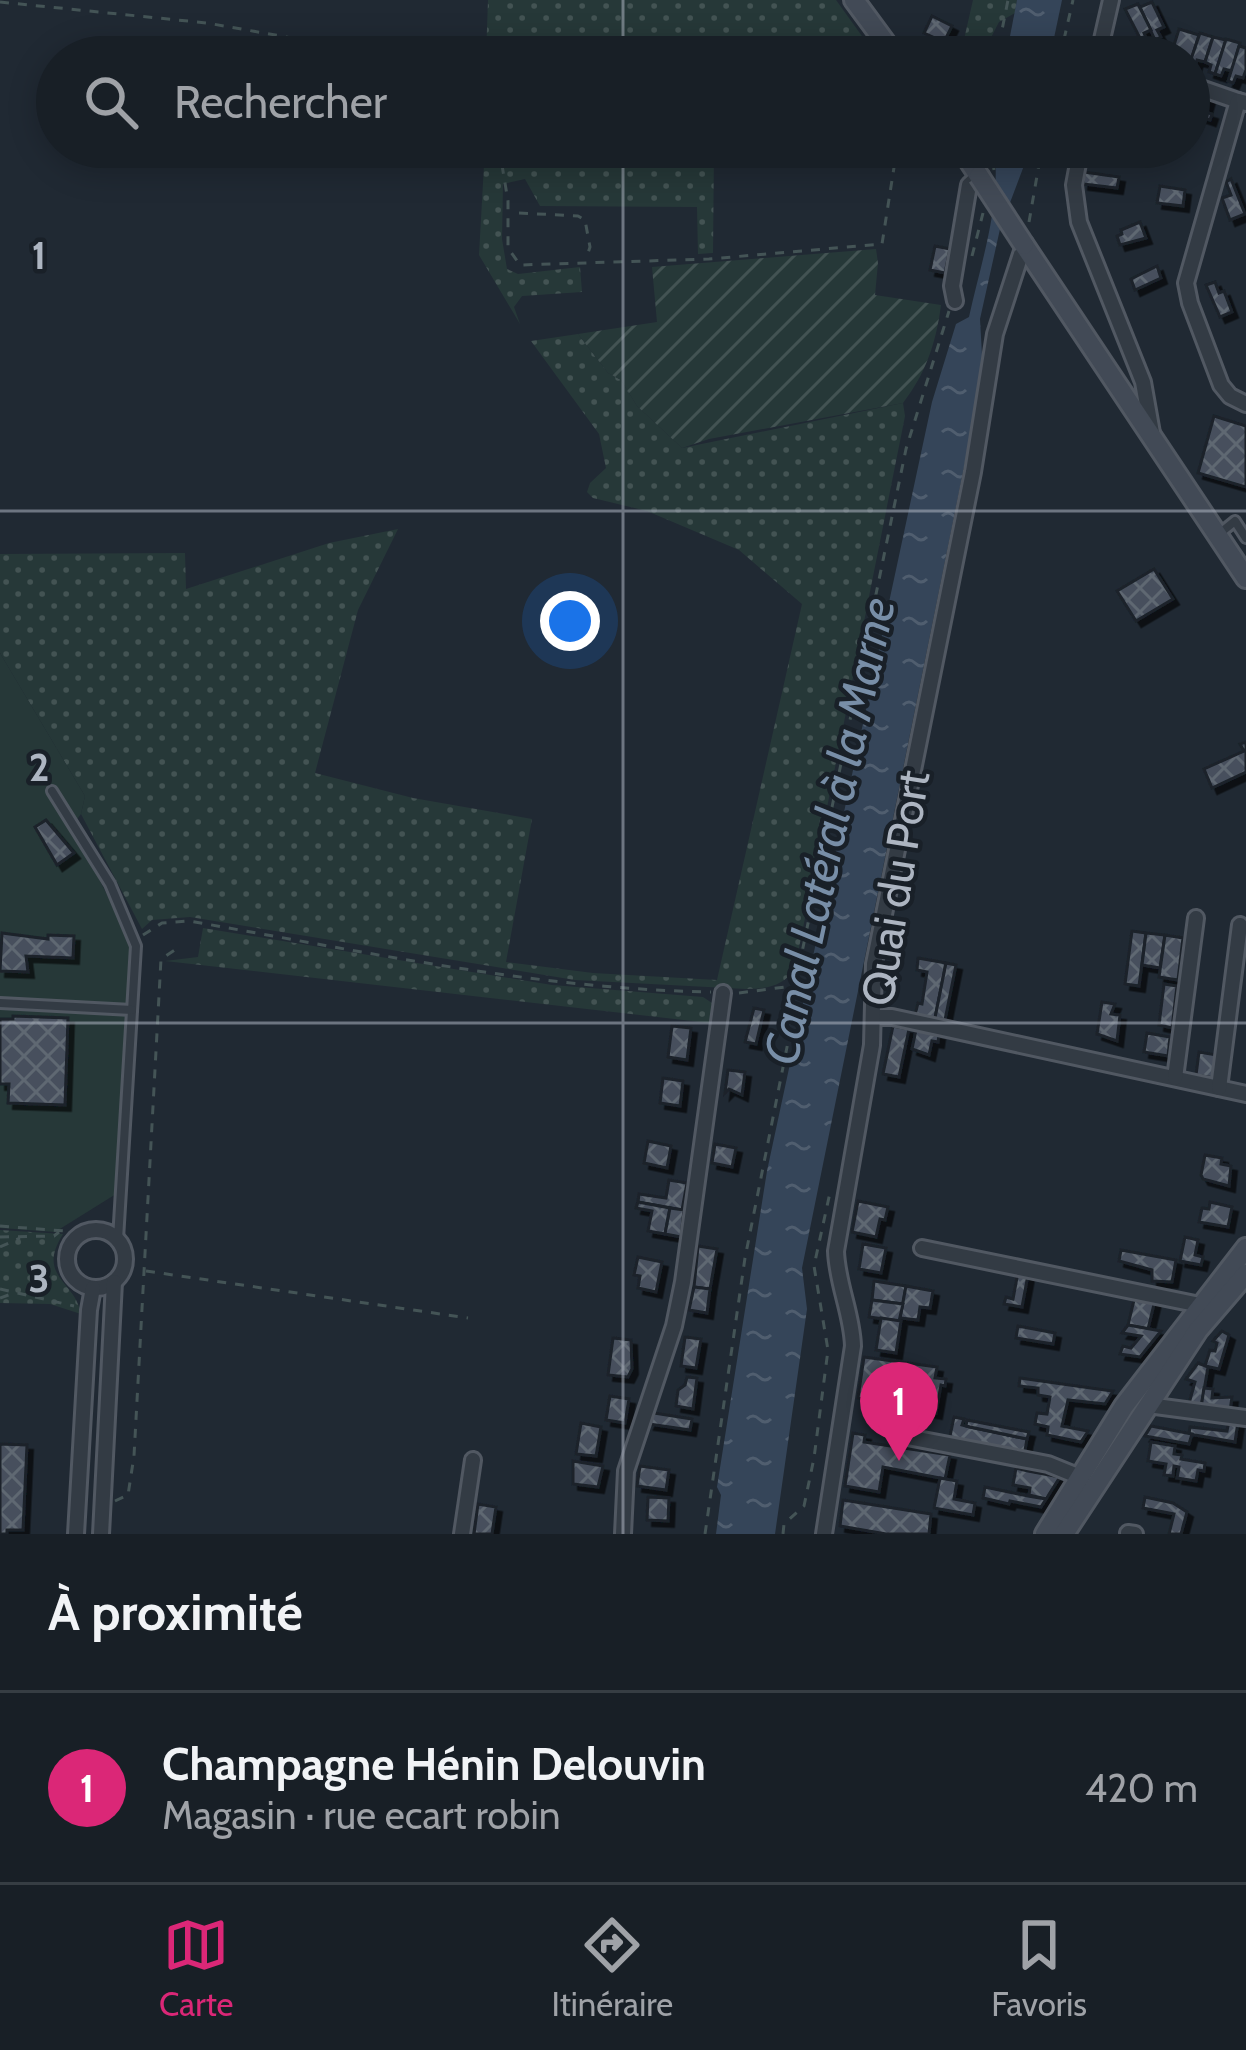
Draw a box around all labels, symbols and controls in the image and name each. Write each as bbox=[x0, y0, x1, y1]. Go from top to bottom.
search box bbox=[36, 36, 1210, 168]
icon: search bbox=[78, 69, 144, 135]
text: Rechercher bbox=[174, 75, 387, 129]
text: 1 bbox=[32, 231, 46, 279]
your location bbox=[540, 591, 600, 651]
water label: Canal Latéral à la Marne bbox=[751, 592, 907, 1070]
text: 2 bbox=[29, 743, 49, 791]
street label: Quai du Port bbox=[850, 767, 940, 1009]
text: 3 bbox=[28, 1254, 50, 1302]
pin: 1 bbox=[860, 1362, 938, 1461]
text: À proximité bbox=[48, 1581, 303, 1643]
text: Champagne Hénin Delouvin bbox=[162, 1737, 706, 1791]
text: 1 bbox=[80, 1764, 94, 1812]
text: 420 m bbox=[1085, 1764, 1198, 1812]
text: Magasin · rue ecart robin bbox=[162, 1791, 560, 1839]
tab: Carte bbox=[159, 1912, 234, 2024]
tab: Itinéraire bbox=[552, 1912, 673, 2024]
tab: Favoris bbox=[991, 1912, 1087, 2024]

